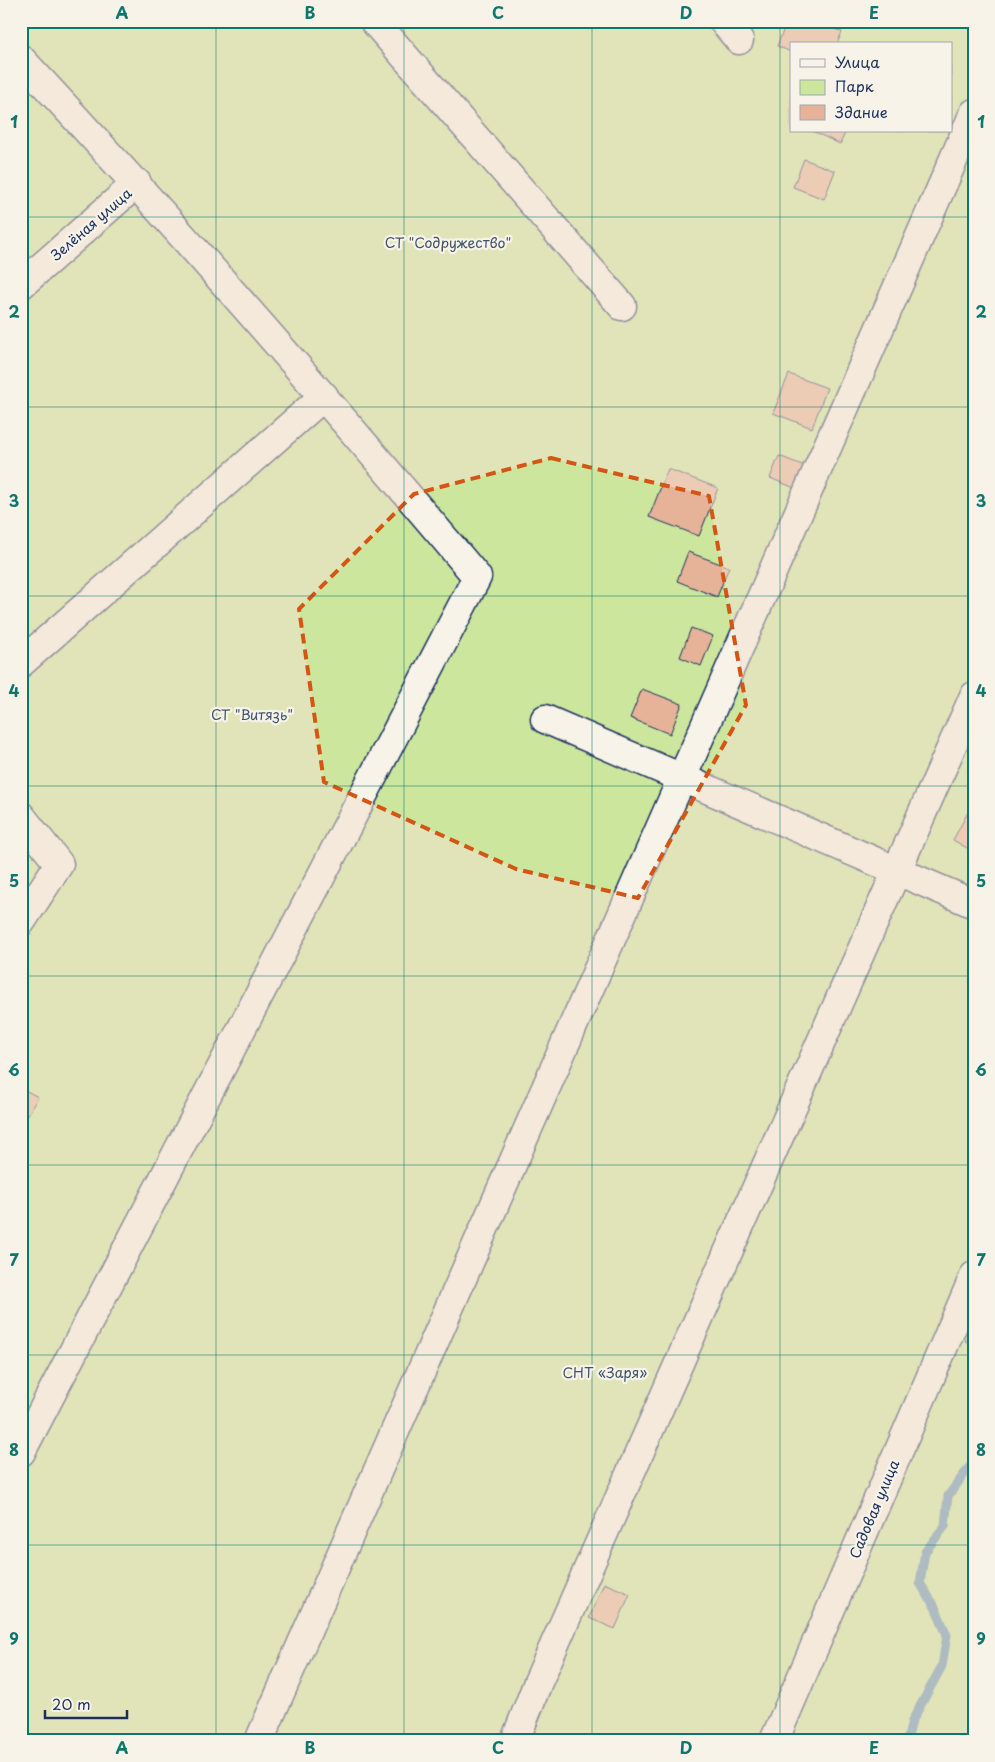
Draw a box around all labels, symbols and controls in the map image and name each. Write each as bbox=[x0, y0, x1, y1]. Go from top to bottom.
text: A bbox=[116, 0, 129, 24]
text: B bbox=[305, 0, 316, 24]
text: C bbox=[492, 0, 504, 24]
text: D bbox=[680, 0, 692, 24]
text: E bbox=[869, 0, 879, 24]
legend bbox=[790, 42, 952, 132]
text: Улица bbox=[835, 50, 880, 73]
text: Парк bbox=[835, 74, 874, 97]
text: Здание bbox=[835, 100, 888, 123]
text: 1 bbox=[10, 109, 18, 133]
text: 1 bbox=[977, 109, 985, 133]
street label: Зелёная улица bbox=[46, 183, 136, 265]
park label: СТ "Содружество" bbox=[385, 232, 511, 253]
text: 2 bbox=[8, 299, 20, 323]
text: 2 bbox=[975, 299, 987, 323]
text: 3 bbox=[9, 488, 19, 512]
text: 3 bbox=[976, 488, 986, 512]
text: 4 bbox=[9, 678, 20, 702]
text: 4 bbox=[976, 678, 987, 702]
park label: СТ "Витязь" bbox=[211, 704, 293, 725]
text: 5 bbox=[9, 868, 19, 892]
text: 5 bbox=[976, 868, 986, 892]
text: 6 bbox=[8, 1057, 20, 1081]
text: 6 bbox=[975, 1057, 987, 1081]
text: 7 bbox=[9, 1247, 19, 1271]
text: 7 bbox=[976, 1247, 986, 1271]
park label: СНТ «Заря» bbox=[563, 1362, 647, 1383]
text: 8 bbox=[9, 1437, 19, 1461]
text: 8 bbox=[976, 1437, 986, 1461]
street label: Садовая улица bbox=[844, 1456, 904, 1562]
text: 9 bbox=[9, 1626, 19, 1650]
text: 9 bbox=[976, 1626, 986, 1650]
scale bar bbox=[45, 1687, 128, 1719]
text: 20 m bbox=[52, 1692, 91, 1715]
text: A bbox=[116, 1735, 129, 1759]
text: B bbox=[305, 1735, 316, 1759]
text: C bbox=[492, 1735, 504, 1759]
text: D bbox=[680, 1735, 692, 1759]
text: E bbox=[869, 1735, 879, 1759]

